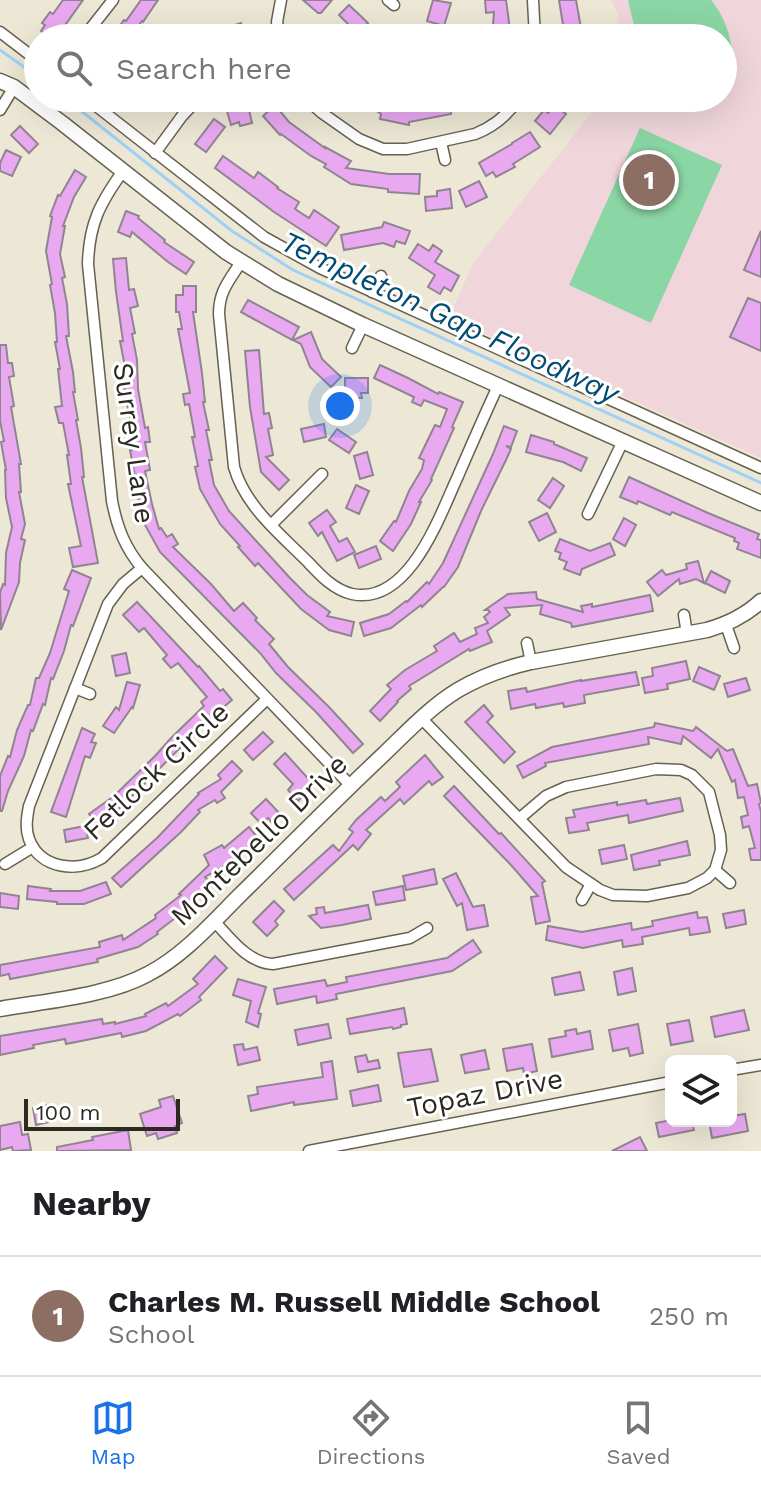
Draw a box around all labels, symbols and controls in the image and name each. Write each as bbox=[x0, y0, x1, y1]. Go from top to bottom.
search box bbox=[24, 24, 737, 112]
icon: search bbox=[52, 46, 96, 90]
text: Search here bbox=[116, 51, 292, 86]
pin: 1 bbox=[623, 150, 675, 210]
water label: Templeton Gap Floodway bbox=[276, 223, 626, 411]
street label: Surrey Lane bbox=[106, 360, 162, 526]
your location bbox=[320, 386, 360, 426]
street label: Fetlock Circle bbox=[76, 695, 236, 847]
street label: Montebello Drive bbox=[164, 747, 354, 933]
map controls bbox=[665, 1055, 737, 1127]
button: layers bbox=[665, 1055, 737, 1127]
street label: Topaz Drive bbox=[404, 1062, 566, 1124]
scale bar bbox=[24, 1095, 180, 1131]
text: 100 m bbox=[36, 1100, 100, 1125]
text: Nearby bbox=[32, 1183, 151, 1223]
text: Charles M. Russell Middle School bbox=[108, 1284, 600, 1319]
text: 1 bbox=[52, 1301, 64, 1331]
text: 250 m bbox=[649, 1301, 729, 1331]
text: School bbox=[108, 1319, 194, 1349]
tab: Map bbox=[91, 1396, 135, 1469]
tab: Directions bbox=[317, 1396, 425, 1469]
tab: Saved bbox=[607, 1396, 670, 1469]

